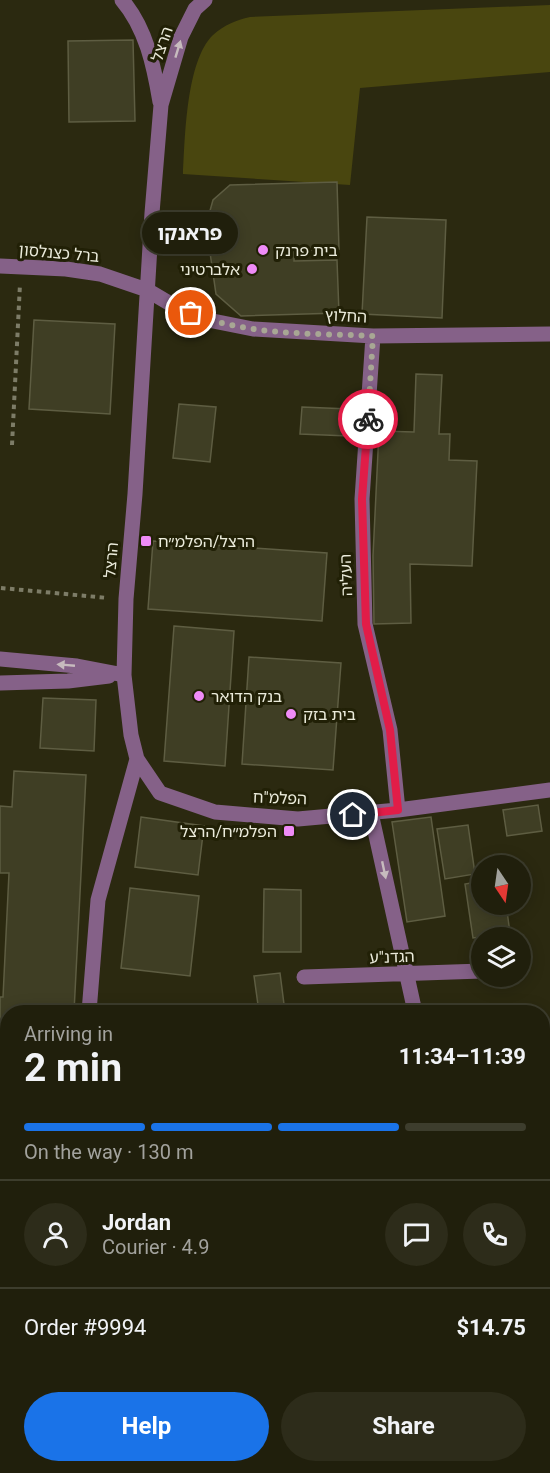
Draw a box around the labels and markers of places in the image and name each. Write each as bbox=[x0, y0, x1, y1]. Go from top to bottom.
callout: פראנקו bbox=[143, 211, 239, 253]
place label: בית פרנק bbox=[275, 241, 338, 260]
marker: בית פרנק bbox=[256, 243, 270, 257]
place label: אלברטיני bbox=[180, 260, 240, 279]
marker: אלברטיני bbox=[245, 262, 259, 276]
pin bbox=[165, 287, 216, 338]
place label: הרצל/הפלמ״ח bbox=[158, 532, 255, 551]
marker: הרצל/הפלמ״ח bbox=[139, 534, 153, 548]
place label: בנק הדואר bbox=[211, 687, 282, 706]
marker: בנק הדואר bbox=[192, 689, 206, 703]
place label: בית בזק bbox=[303, 705, 356, 724]
marker: בית בזק bbox=[284, 707, 298, 721]
pin bbox=[327, 789, 378, 840]
place label: הפלמ״ח/הרצל bbox=[180, 822, 277, 841]
marker: הפלמ״ח/הרצל bbox=[282, 824, 296, 838]

